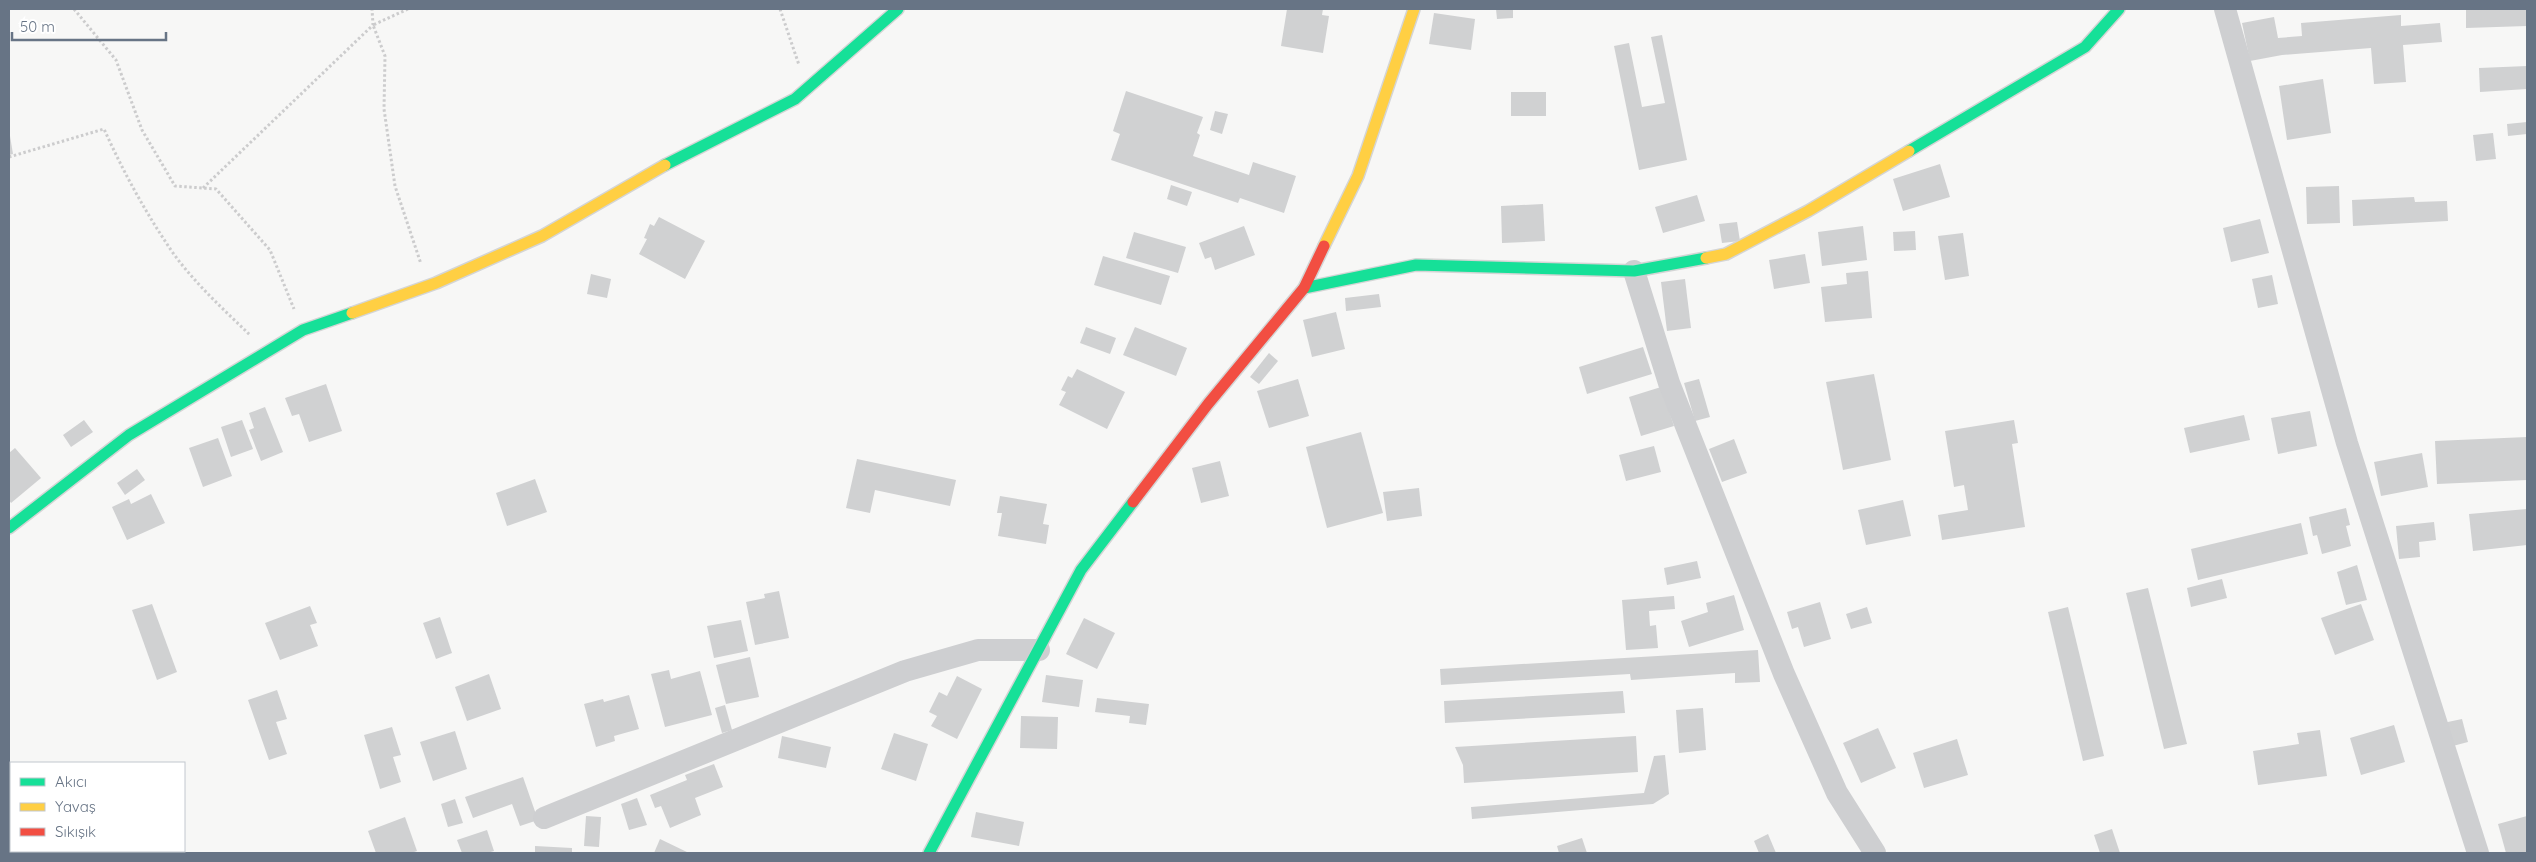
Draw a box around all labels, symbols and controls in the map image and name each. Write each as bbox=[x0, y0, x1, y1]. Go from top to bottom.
scale bar bbox=[12, 10, 166, 42]
text: 50 m bbox=[20, 17, 55, 36]
legend bbox=[10, 762, 185, 852]
text: Akıcı bbox=[55, 772, 87, 791]
text: Yavaş bbox=[55, 797, 96, 816]
text: Sıkışık bbox=[55, 822, 96, 841]

